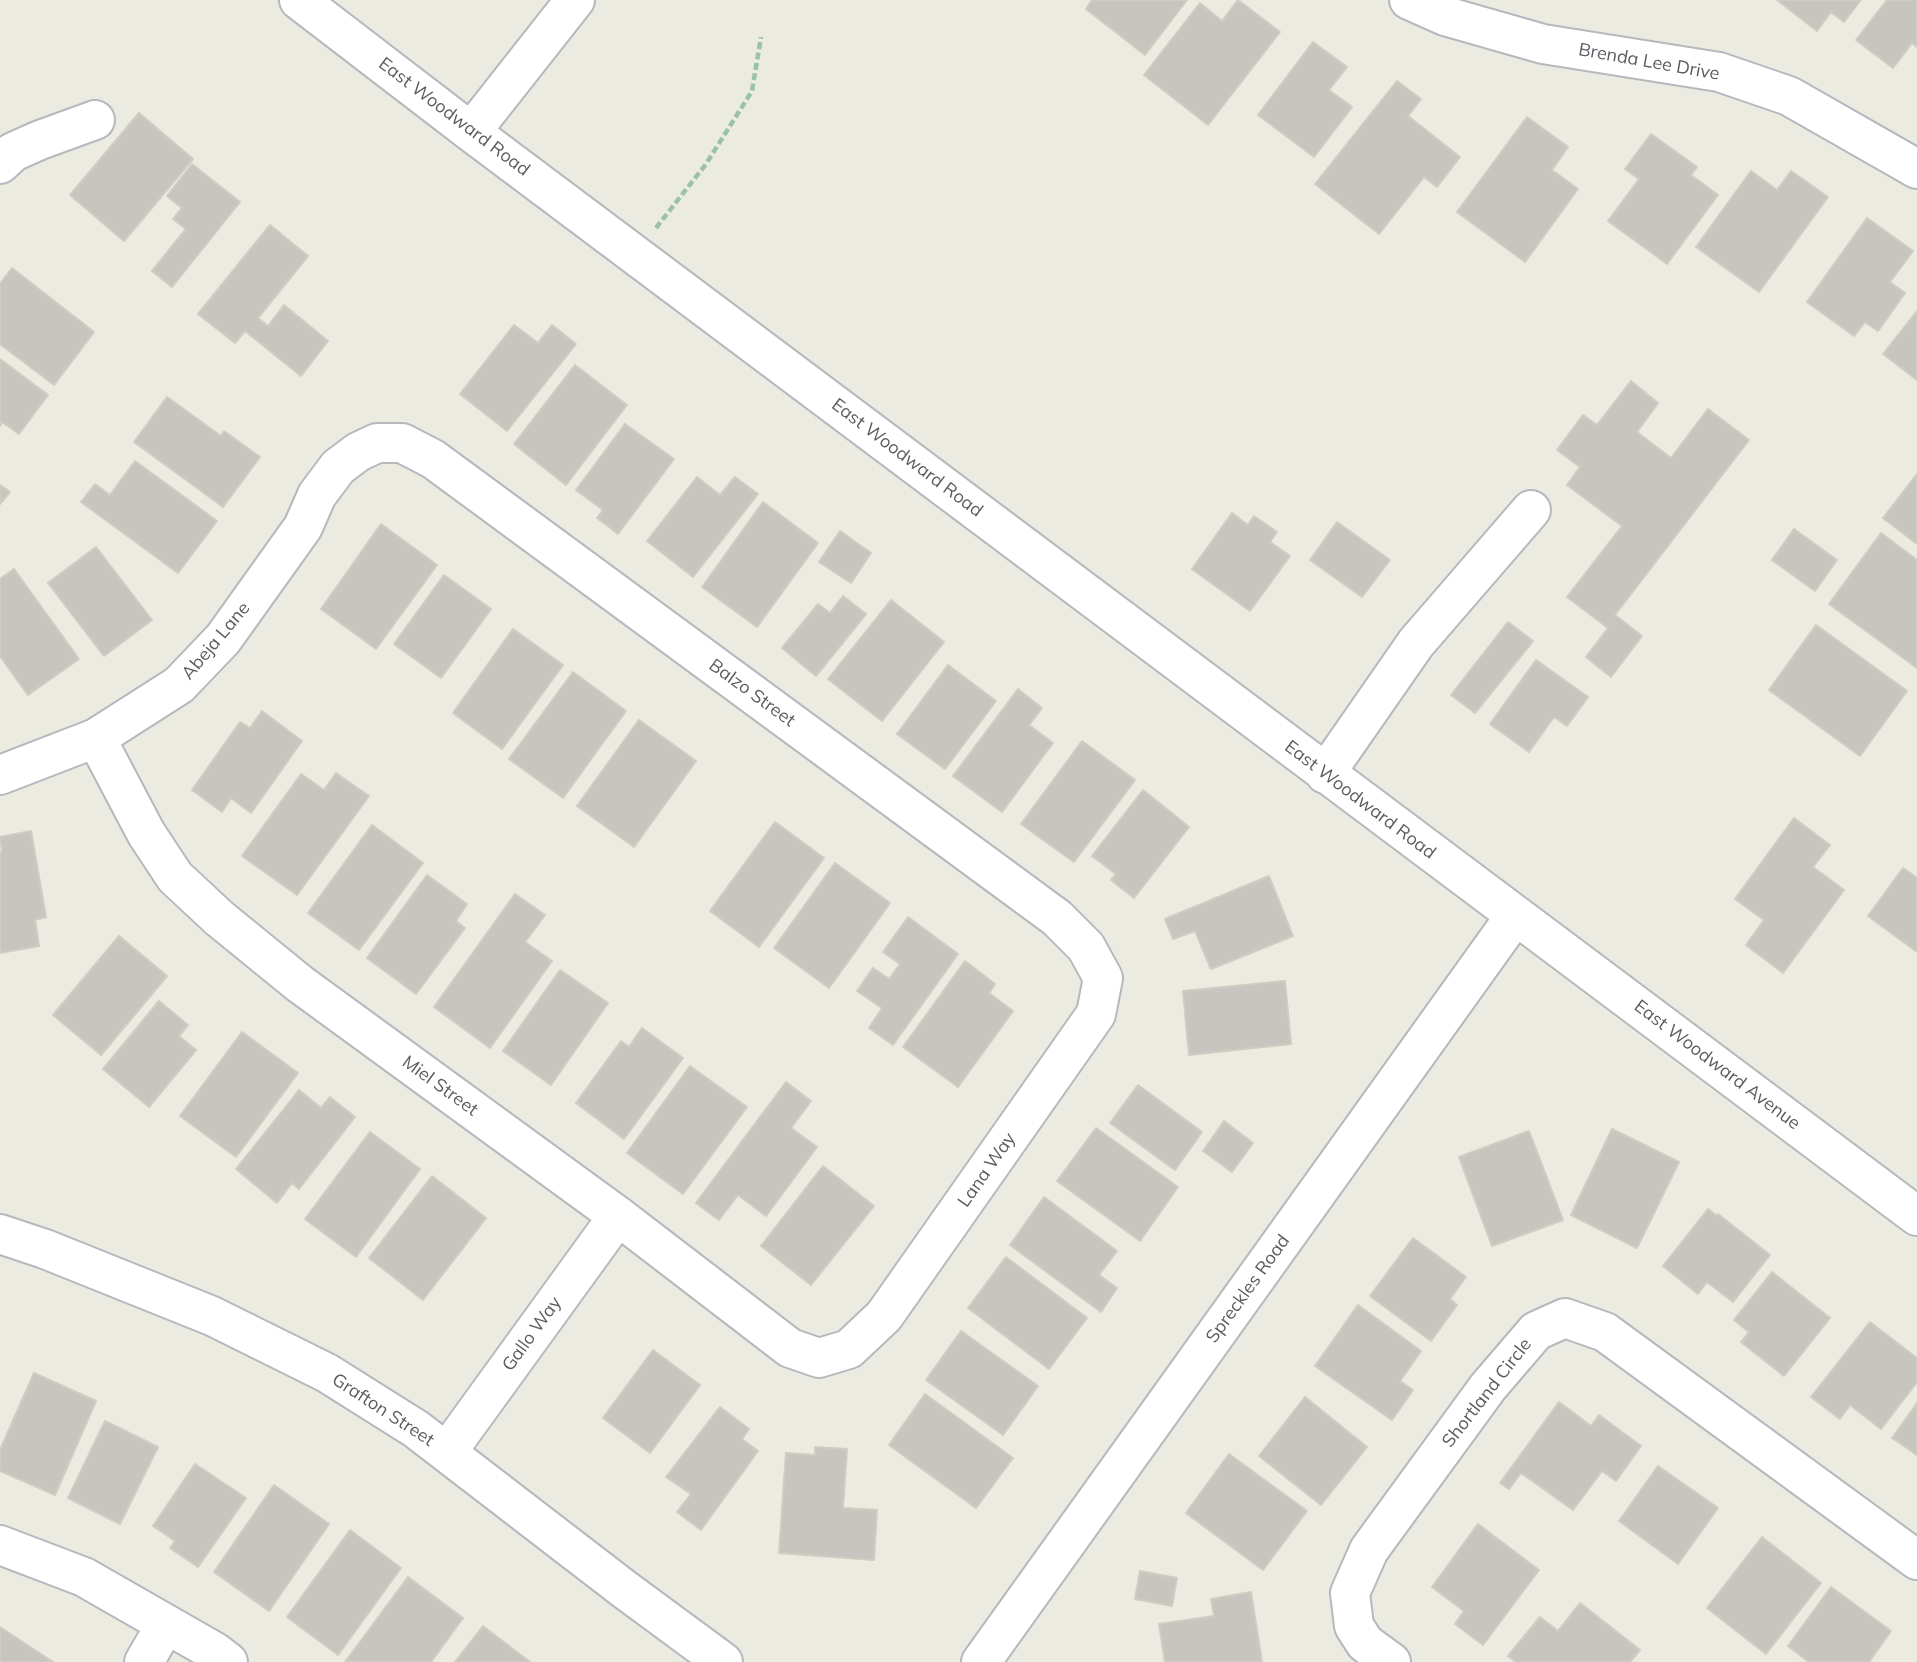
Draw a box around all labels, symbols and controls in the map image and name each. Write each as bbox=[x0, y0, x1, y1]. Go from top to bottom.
street label: Brenda Lee Drive bbox=[1577, 39, 1721, 85]
street label: East Woodward Road bbox=[374, 53, 534, 181]
street label: East Woodward Road bbox=[827, 394, 987, 522]
street label: Abeja Lane bbox=[177, 598, 255, 684]
street label: Balzo Street bbox=[705, 655, 799, 731]
street label: East Woodward Road bbox=[1280, 736, 1440, 864]
street label: East Woodward Avenue bbox=[1630, 996, 1804, 1134]
street label: Miel Street bbox=[398, 1051, 482, 1121]
street label: Lana Way bbox=[954, 1129, 1020, 1211]
street label: Spreckles Road bbox=[1202, 1231, 1294, 1347]
street label: Gallo Way bbox=[498, 1293, 566, 1375]
street label: Shortland Circle bbox=[1438, 1334, 1536, 1452]
street label: Grafton Street bbox=[328, 1369, 438, 1451]

